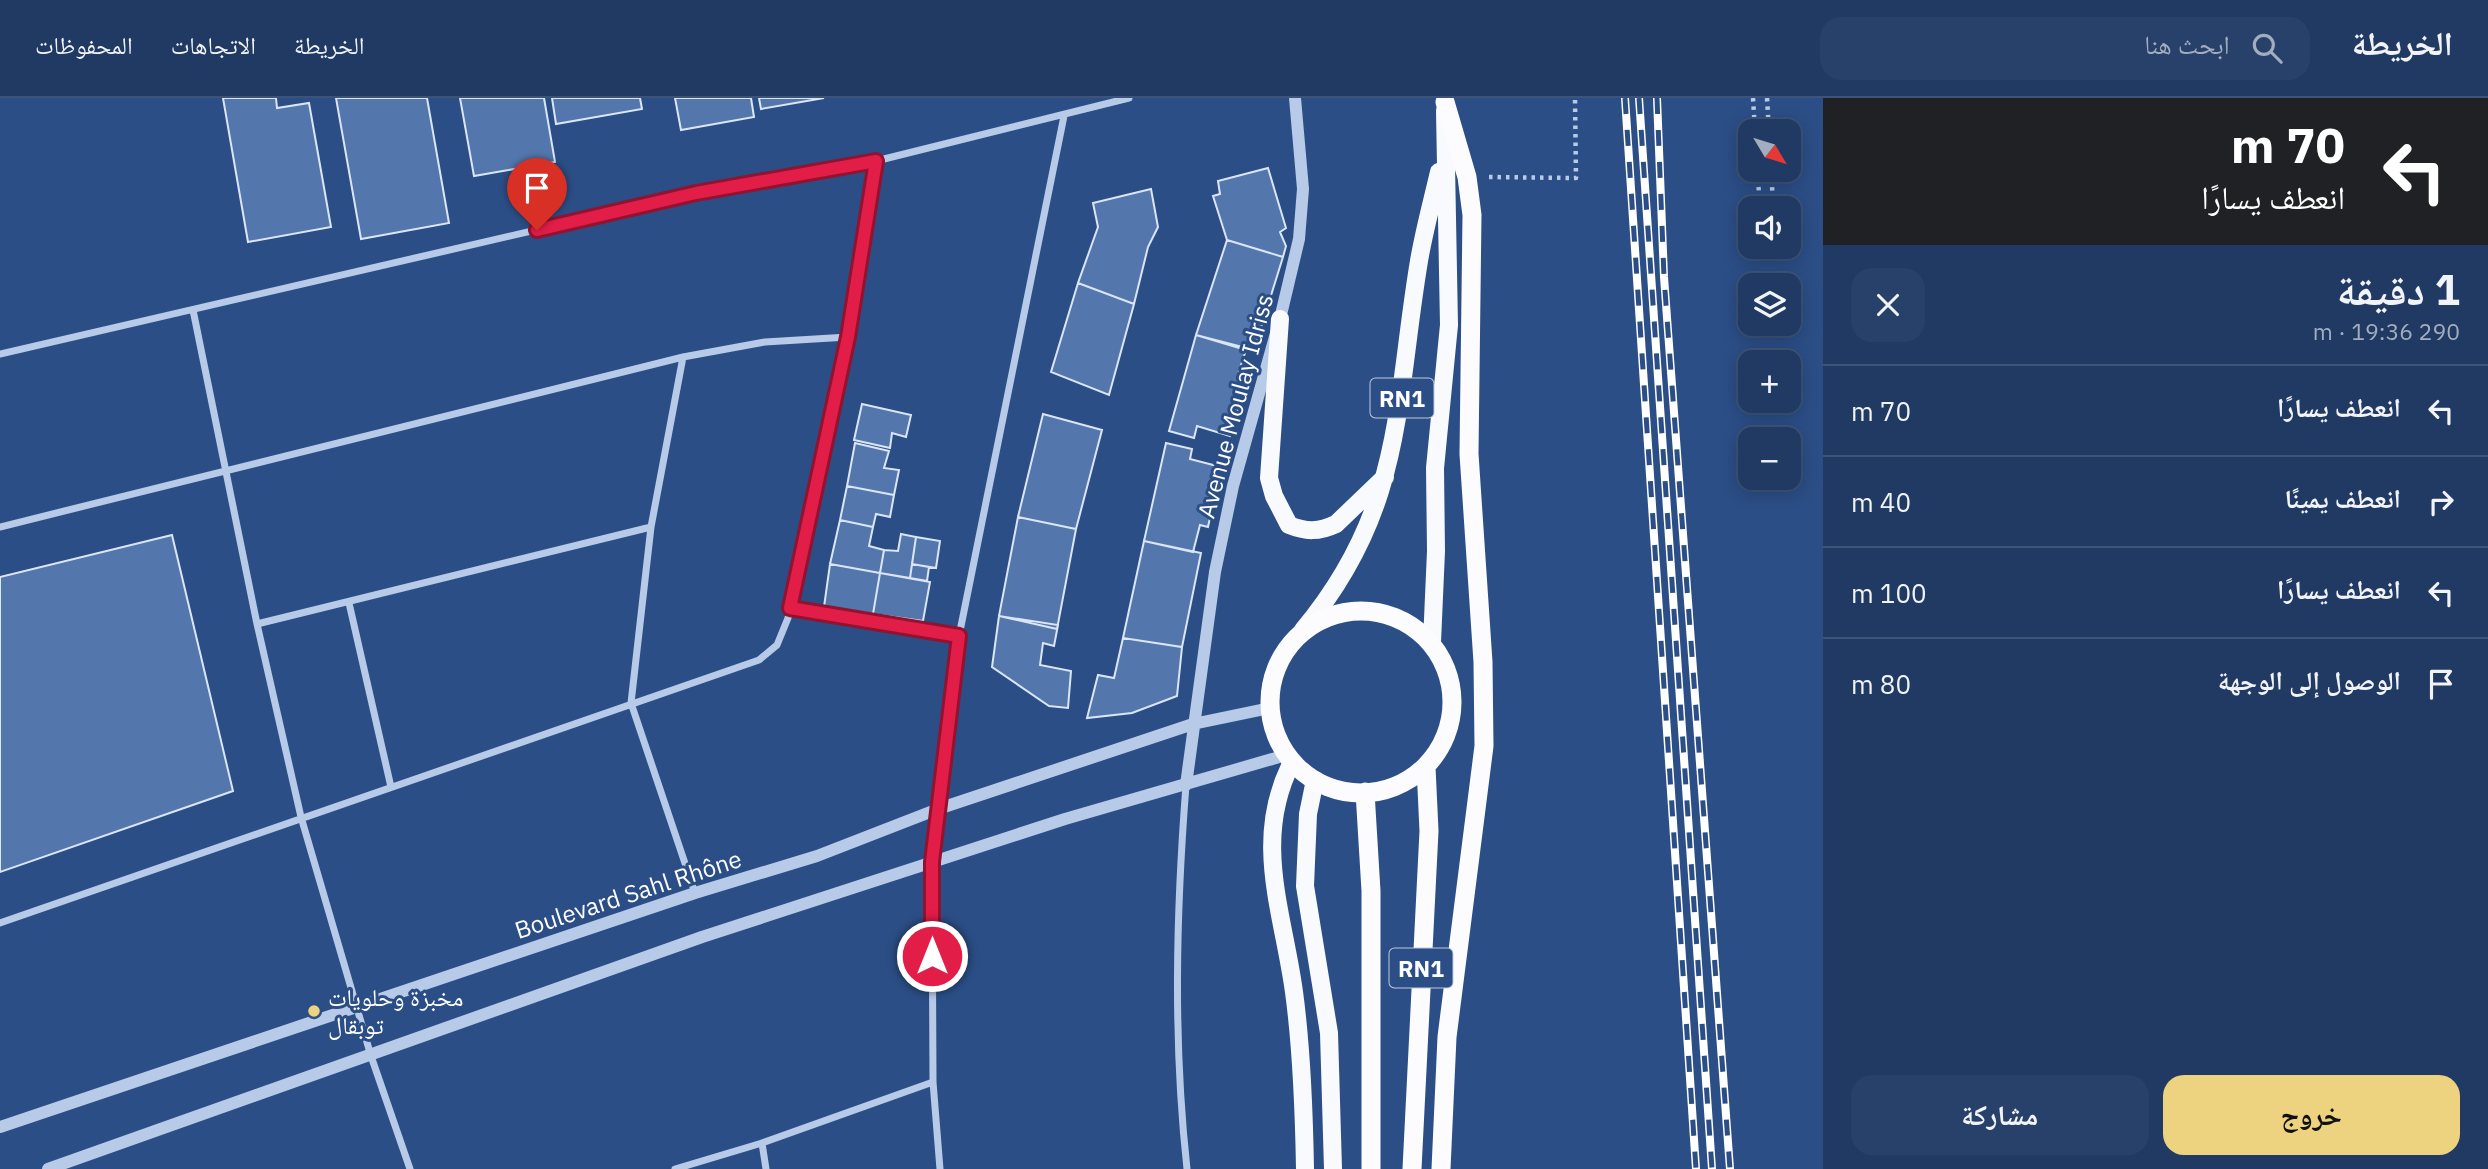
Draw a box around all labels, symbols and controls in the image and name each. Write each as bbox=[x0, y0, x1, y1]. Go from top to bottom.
search box bbox=[1820, 17, 2310, 80]
text: الخريطة bbox=[2352, 21, 2453, 64]
text: ابحث هنا bbox=[2144, 27, 2230, 61]
text: المحفوظات bbox=[35, 29, 133, 61]
text: الاتجاهات bbox=[171, 29, 256, 61]
text: الخريطة bbox=[294, 29, 365, 61]
icon: search bbox=[2248, 29, 2286, 67]
text: 70 m bbox=[2231, 113, 2345, 176]
north arrow bbox=[1738, 119, 1801, 182]
map controls bbox=[1738, 119, 1801, 490]
icon: left bbox=[2369, 126, 2460, 217]
pin bbox=[507, 158, 567, 230]
icon: arrive bbox=[518, 169, 556, 207]
text: انعطف يسارًا bbox=[2201, 176, 2345, 218]
button: sound bbox=[1738, 196, 1801, 259]
text: 1 دقيقة bbox=[2337, 262, 2460, 317]
button: close bbox=[1851, 268, 1925, 342]
button: layers bbox=[1738, 273, 1801, 336]
street label: Avenue Moulay Idriss bbox=[1190, 290, 1280, 522]
text: 290 m · 19:36 bbox=[2313, 316, 2460, 346]
button: + bbox=[1738, 350, 1801, 413]
road number: RN1 bbox=[1370, 378, 1434, 418]
text: انعطف يسارًا bbox=[2277, 390, 2401, 424]
icon: left bbox=[2422, 392, 2460, 430]
text: 70 m bbox=[1851, 394, 1911, 428]
button: − bbox=[1738, 427, 1801, 490]
text: انعطف يمينًا bbox=[2285, 481, 2401, 515]
icon: right bbox=[2422, 483, 2460, 521]
text: 40 m bbox=[1851, 485, 1911, 519]
text: انعطف يسارًا bbox=[2277, 572, 2401, 606]
icon: left bbox=[2422, 574, 2460, 612]
text: 100 m bbox=[1851, 576, 1927, 610]
text: الوصول إلى الوجهة bbox=[2218, 663, 2401, 697]
icon: arrive bbox=[2422, 665, 2460, 703]
text: 80 m bbox=[1851, 667, 1911, 701]
street label: Boulevard Sahl Rhône bbox=[510, 842, 746, 946]
position arrow bbox=[895, 919, 969, 993]
road number: RN1 bbox=[1390, 948, 1452, 988]
place label: مخبزة وحلويات توبقال bbox=[328, 981, 464, 1041]
marker: مخبزة وحلويات توبقال bbox=[306, 1003, 322, 1019]
button: مشاركة bbox=[1851, 1075, 2149, 1155]
button: خروج bbox=[2163, 1075, 2460, 1155]

